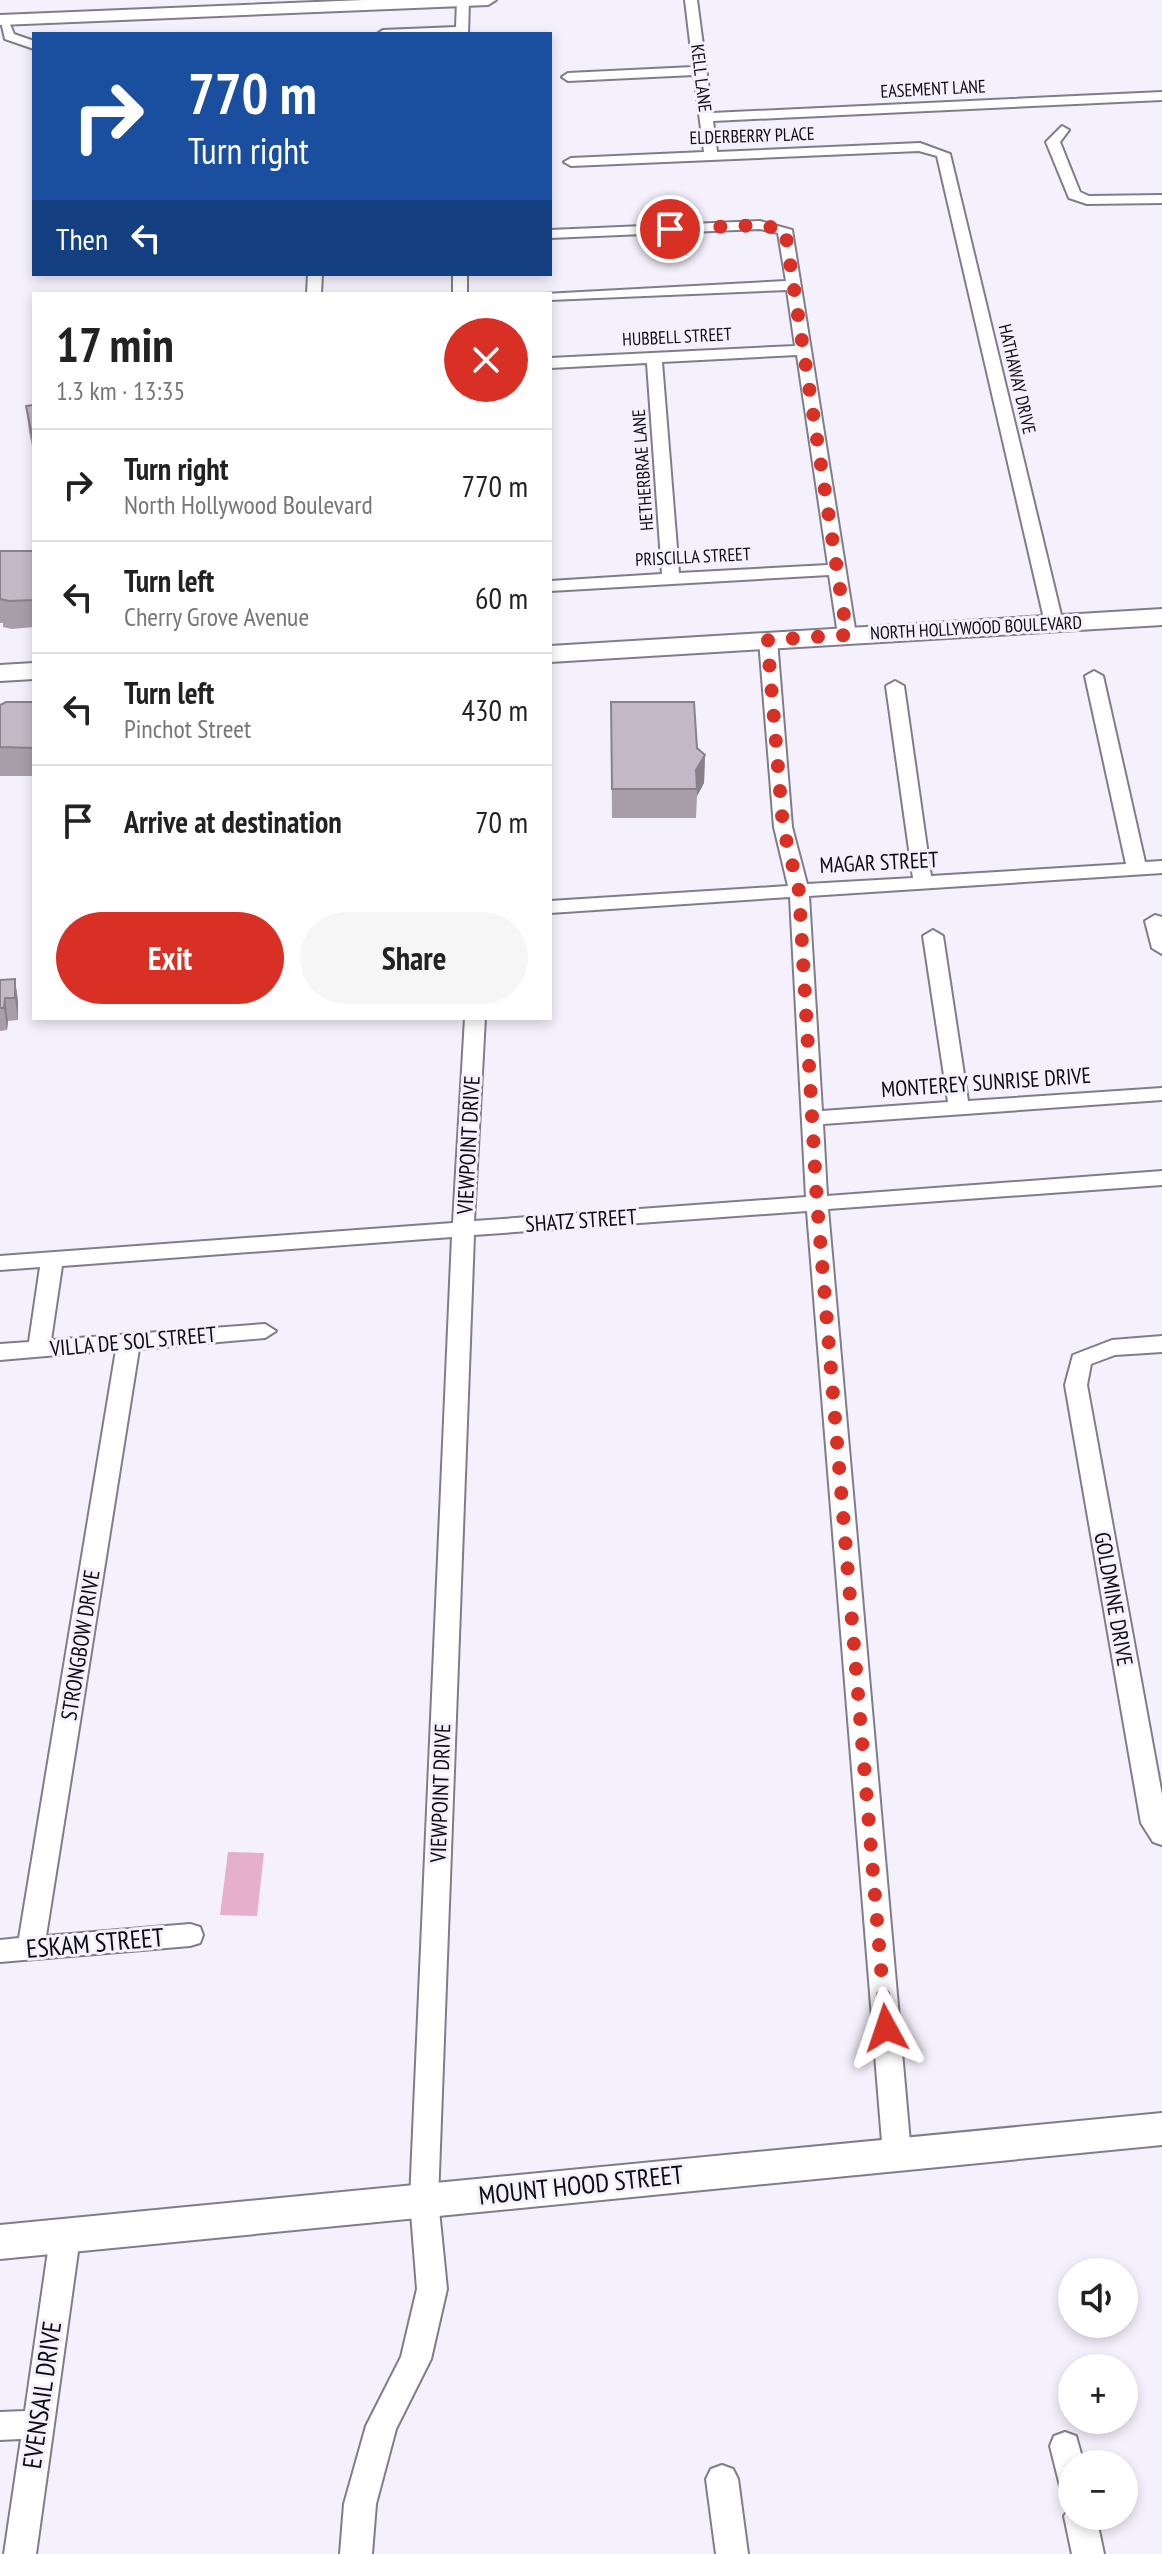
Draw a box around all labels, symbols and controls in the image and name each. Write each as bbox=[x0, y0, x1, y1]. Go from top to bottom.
street label: KELL LANE bbox=[686, 43, 717, 113]
text: 770 m bbox=[188, 57, 317, 129]
icon: right bbox=[56, 64, 160, 168]
street label: EASEMENT LANE bbox=[880, 74, 986, 103]
street label: ELDERBERRY PLACE bbox=[689, 122, 815, 149]
text: Turn right bbox=[188, 127, 309, 174]
pin bbox=[636, 195, 704, 263]
icon: arrive bbox=[648, 207, 692, 251]
icon: left bbox=[124, 216, 168, 260]
text: Then bbox=[56, 219, 108, 258]
text: 17 min bbox=[56, 313, 174, 375]
button: close bbox=[444, 318, 528, 402]
street label: HUBBELL STREET bbox=[622, 322, 732, 351]
street label: HATHAWAY DRIVE bbox=[994, 322, 1041, 436]
text: 1.3 km · 13:35 bbox=[56, 374, 185, 407]
street label: HETHERBRAE LANE bbox=[627, 409, 658, 532]
text: Turn right bbox=[124, 449, 228, 488]
icon: right bbox=[56, 463, 100, 507]
text: 770 m bbox=[462, 466, 528, 505]
text: North Hollywood Boulevard bbox=[124, 488, 373, 521]
street label: PRISCILLA STREET bbox=[635, 542, 751, 571]
text: Turn left bbox=[124, 561, 214, 600]
icon: left bbox=[56, 575, 100, 619]
text: 60 m bbox=[475, 578, 528, 617]
text: Cherry Grove Avenue bbox=[124, 600, 309, 633]
street label: NORTH HOLLYWOOD BOULEVARD bbox=[870, 610, 1082, 645]
text: Turn left bbox=[124, 673, 214, 712]
icon: left bbox=[56, 687, 100, 731]
text: 430 m bbox=[462, 690, 528, 729]
text: Pinchot Street bbox=[124, 712, 251, 745]
icon: arrive bbox=[56, 799, 100, 843]
text: Arrive at destination bbox=[124, 802, 342, 841]
text: 70 m bbox=[475, 802, 528, 841]
street label: MAGAR STREET bbox=[819, 845, 939, 879]
button: Exit bbox=[56, 912, 284, 1004]
button: Share bbox=[300, 912, 528, 1004]
street label: MONTEREY SUNRISE DRIVE bbox=[880, 1061, 1092, 1103]
street label: VIEWPOINT DRIVE bbox=[450, 1075, 486, 1216]
street label: SHATZ STREET bbox=[524, 1202, 638, 1238]
street label: VILLA DE SOL STREET bbox=[48, 1320, 217, 1362]
street label: GOLDMINE DRIVE bbox=[1088, 1530, 1140, 1668]
street label: STRONGBOW DRIVE bbox=[54, 1568, 106, 1722]
street label: VIEWPOINT DRIVE bbox=[424, 1723, 456, 1864]
street label: ESKAM STREET bbox=[25, 1920, 166, 1965]
position arrow bbox=[844, 1986, 928, 2070]
street label: MOUNT HOOD STREET bbox=[477, 2157, 685, 2212]
map controls bbox=[1058, 2258, 1138, 2530]
button: sound bbox=[1058, 2258, 1138, 2338]
street label: EVENSAIL DRIVE bbox=[15, 2319, 68, 2471]
button: + bbox=[1058, 2354, 1138, 2434]
button: − bbox=[1058, 2450, 1138, 2530]

